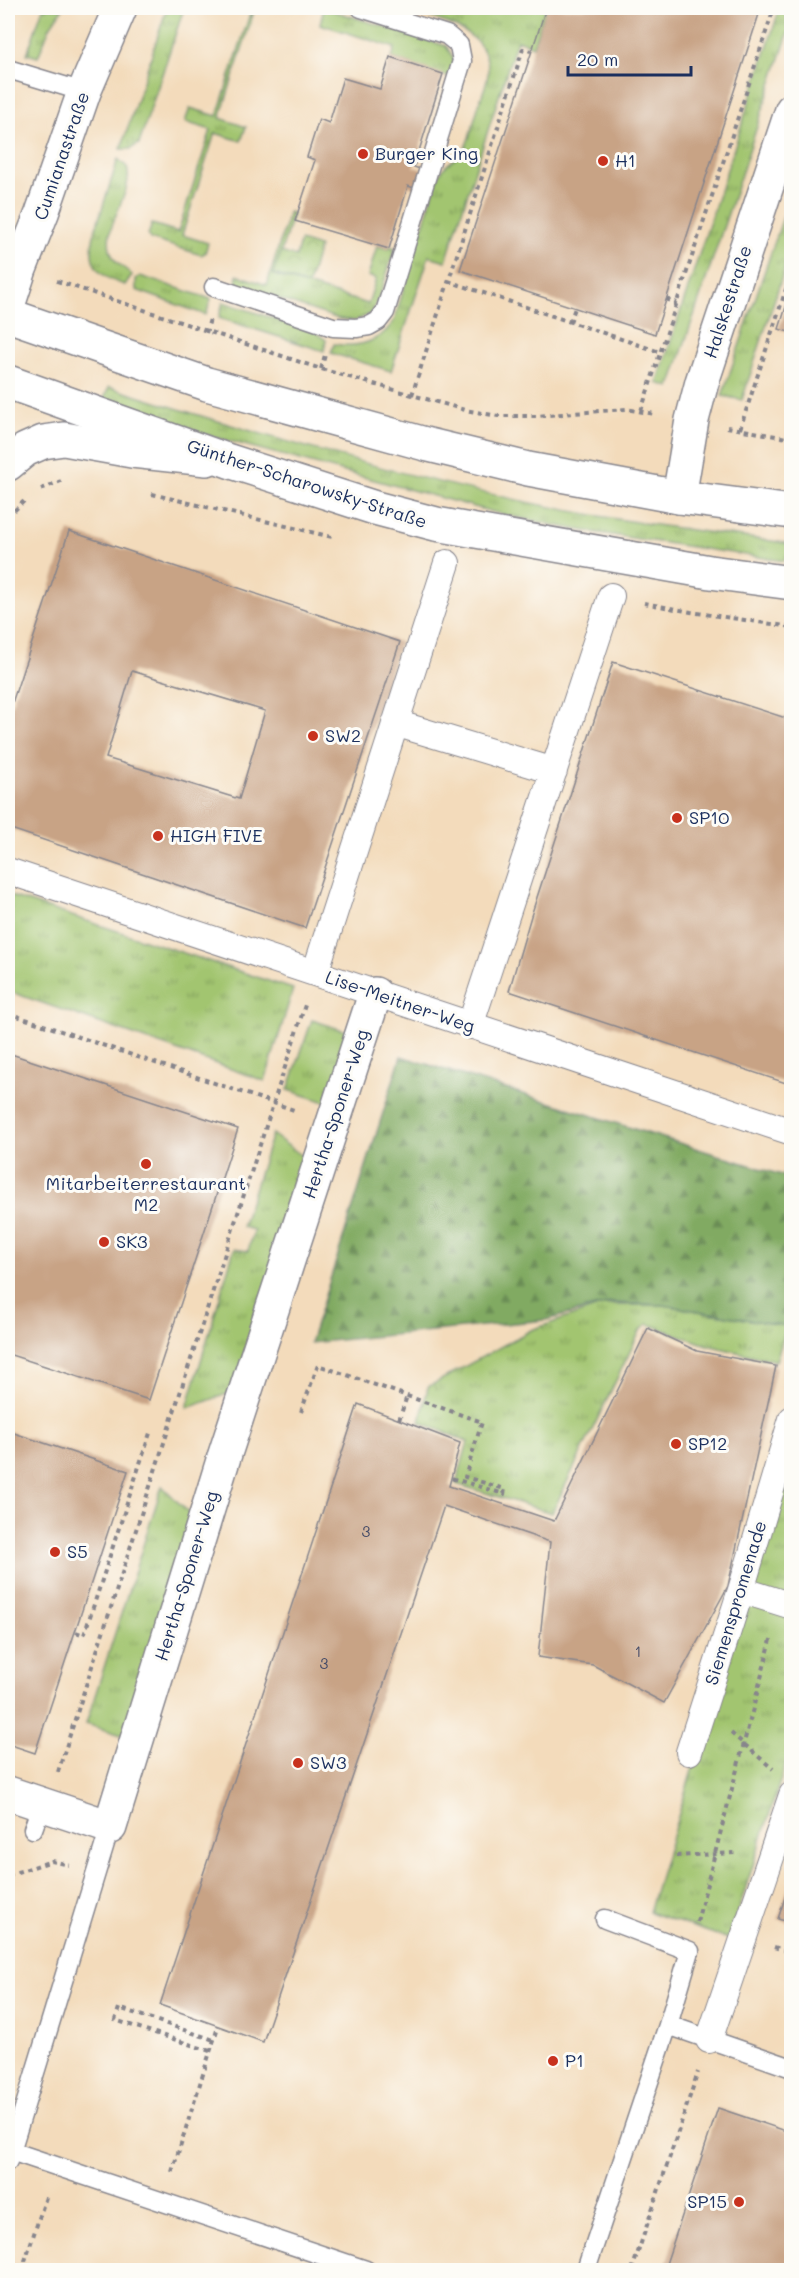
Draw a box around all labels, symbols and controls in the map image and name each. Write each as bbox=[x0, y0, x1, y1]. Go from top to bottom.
scale bar bbox=[568, 39, 691, 77]
text: 20 m bbox=[577, 47, 618, 71]
street label: Cumianastraße bbox=[28, 88, 94, 223]
place label: Burger King bbox=[375, 141, 478, 165]
marker: Burger King bbox=[356, 147, 370, 161]
place label: H1 bbox=[615, 148, 636, 172]
marker: H1 bbox=[596, 154, 610, 168]
street label: Halskestraße bbox=[697, 242, 757, 361]
street label: Günther-Scharowsky-Straße bbox=[184, 433, 430, 533]
place label: SW2 bbox=[325, 723, 361, 747]
marker: SW2 bbox=[306, 729, 320, 743]
place label: SP10 bbox=[689, 805, 729, 829]
marker: SP10 bbox=[670, 811, 684, 825]
place label: HIGH FIVE bbox=[170, 823, 262, 847]
marker: HIGH FIVE bbox=[151, 829, 165, 843]
street label: Lise-Meitner-Weg bbox=[322, 964, 478, 1038]
street label: Hertha-Sponer-Weg bbox=[296, 1026, 374, 1202]
marker: Mitarbeiterrestaurant M2 bbox=[139, 1157, 153, 1171]
place label: Mitarbeiterrestaurant M2 bbox=[46, 1171, 246, 1216]
place label: SK3 bbox=[116, 1229, 148, 1253]
marker: SK3 bbox=[97, 1235, 111, 1249]
place label: SP12 bbox=[688, 1431, 727, 1455]
marker: SP12 bbox=[669, 1437, 683, 1451]
street label: Hertha-Sponer-Weg bbox=[149, 1488, 223, 1664]
street label: Siemenspromenade bbox=[699, 1517, 772, 1688]
house number: 3 bbox=[362, 1521, 371, 1541]
place label: S5 bbox=[67, 1539, 88, 1563]
marker: S5 bbox=[48, 1545, 62, 1559]
house number: 1 bbox=[635, 1641, 641, 1661]
house number: 3 bbox=[320, 1653, 329, 1673]
place label: SW3 bbox=[310, 1750, 347, 1774]
marker: SW3 bbox=[291, 1756, 305, 1770]
place label: P1 bbox=[565, 2048, 584, 2072]
marker: P1 bbox=[546, 2054, 560, 2068]
place label: SP15 bbox=[687, 2189, 727, 2213]
marker: SP15 bbox=[732, 2195, 746, 2209]

